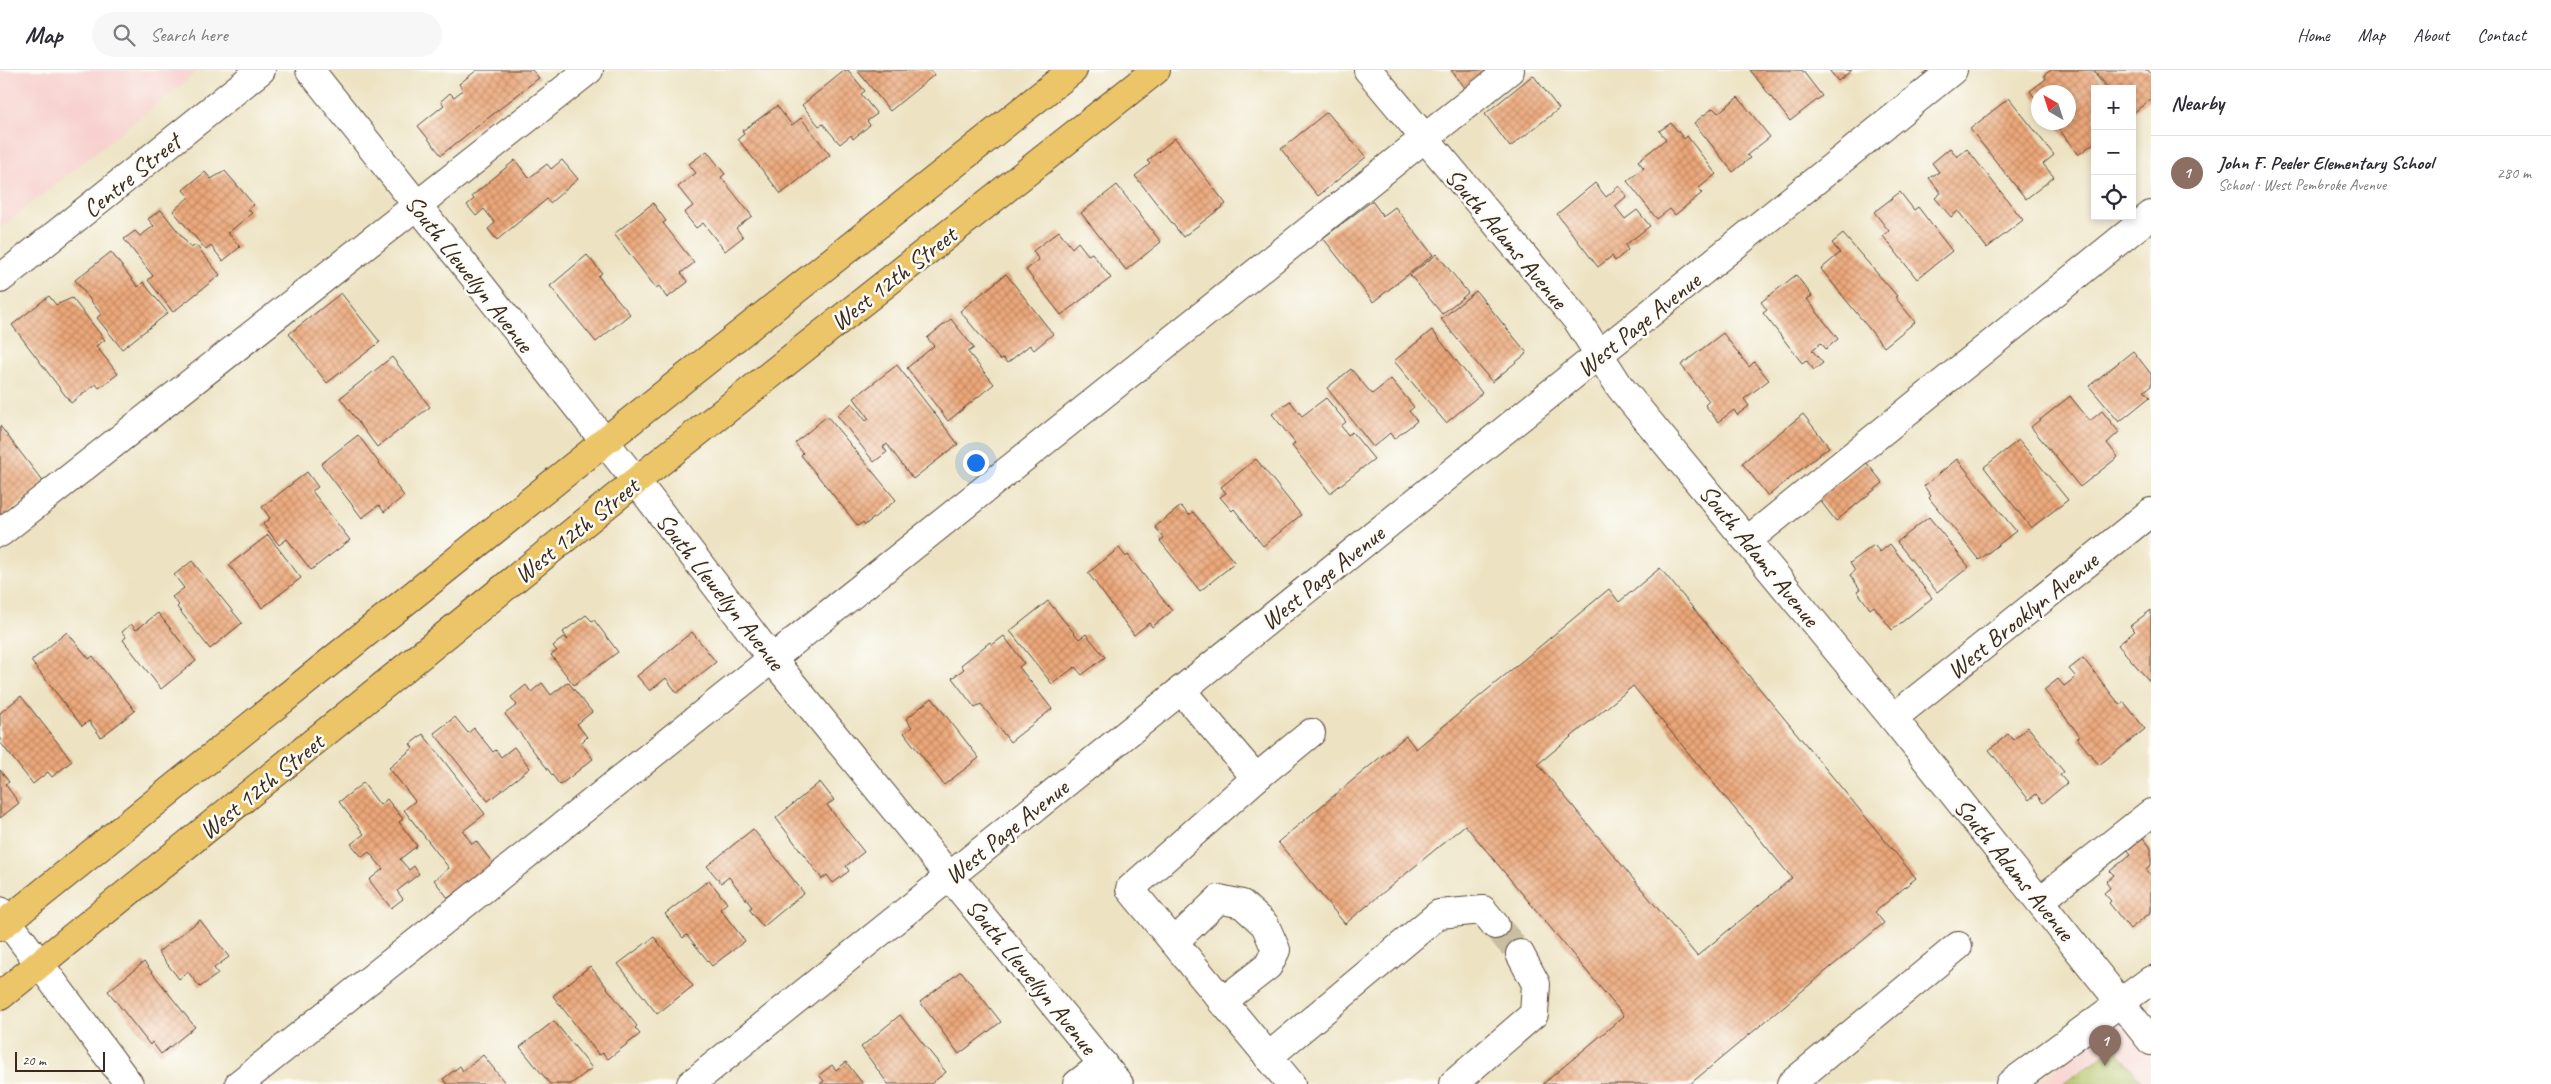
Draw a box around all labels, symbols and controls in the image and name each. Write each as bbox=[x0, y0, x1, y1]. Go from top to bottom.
search box bbox=[92, 12, 442, 57]
text: Map bbox=[25, 20, 62, 50]
icon: search bbox=[110, 21, 138, 49]
text: Search here bbox=[150, 23, 228, 47]
text: Home bbox=[2297, 24, 2330, 46]
text: Map bbox=[2358, 24, 2385, 46]
text: About bbox=[2413, 24, 2449, 46]
text: Contact bbox=[2477, 24, 2526, 46]
north arrow bbox=[2031, 85, 2076, 130]
map controls bbox=[2091, 85, 2136, 220]
button: + bbox=[2091, 85, 2136, 130]
text: Nearby bbox=[2171, 90, 2224, 116]
street label: Centre Street bbox=[76, 124, 190, 225]
button: − bbox=[2091, 130, 2136, 175]
text: John F. Peeler Elementary School bbox=[2218, 151, 2433, 175]
street label: South Adams Avenue bbox=[1438, 162, 1576, 317]
text: 1 bbox=[2183, 163, 2191, 183]
text: 280 m bbox=[2497, 163, 2531, 183]
button: locate bbox=[2091, 175, 2136, 220]
text: School · West Pembroke Avenue bbox=[2218, 175, 2386, 195]
street label: South Llewellyn Avenue bbox=[398, 188, 542, 360]
street label: West 12th Street bbox=[824, 218, 965, 338]
street label: West Page Avenue bbox=[1570, 264, 1708, 384]
your location bbox=[963, 450, 989, 476]
street label: West 12th Street bbox=[508, 469, 648, 591]
street label: South Adams Avenue bbox=[1692, 478, 1828, 635]
street label: South Llewellyn Avenue bbox=[649, 506, 793, 678]
street label: West Page Avenue bbox=[1254, 517, 1392, 637]
street label: West Brooklyn Avenue bbox=[1941, 544, 2106, 687]
street label: West 12th Street bbox=[193, 725, 333, 847]
street label: West Page Avenue bbox=[938, 771, 1076, 891]
street label: South Adams Avenue bbox=[1947, 792, 2083, 949]
street label: South Llewellyn Avenue bbox=[959, 892, 1105, 1063]
pin: 1 bbox=[2089, 1025, 2121, 1066]
scale bar bbox=[15, 1049, 105, 1072]
text: 20 m bbox=[22, 1052, 46, 1069]

